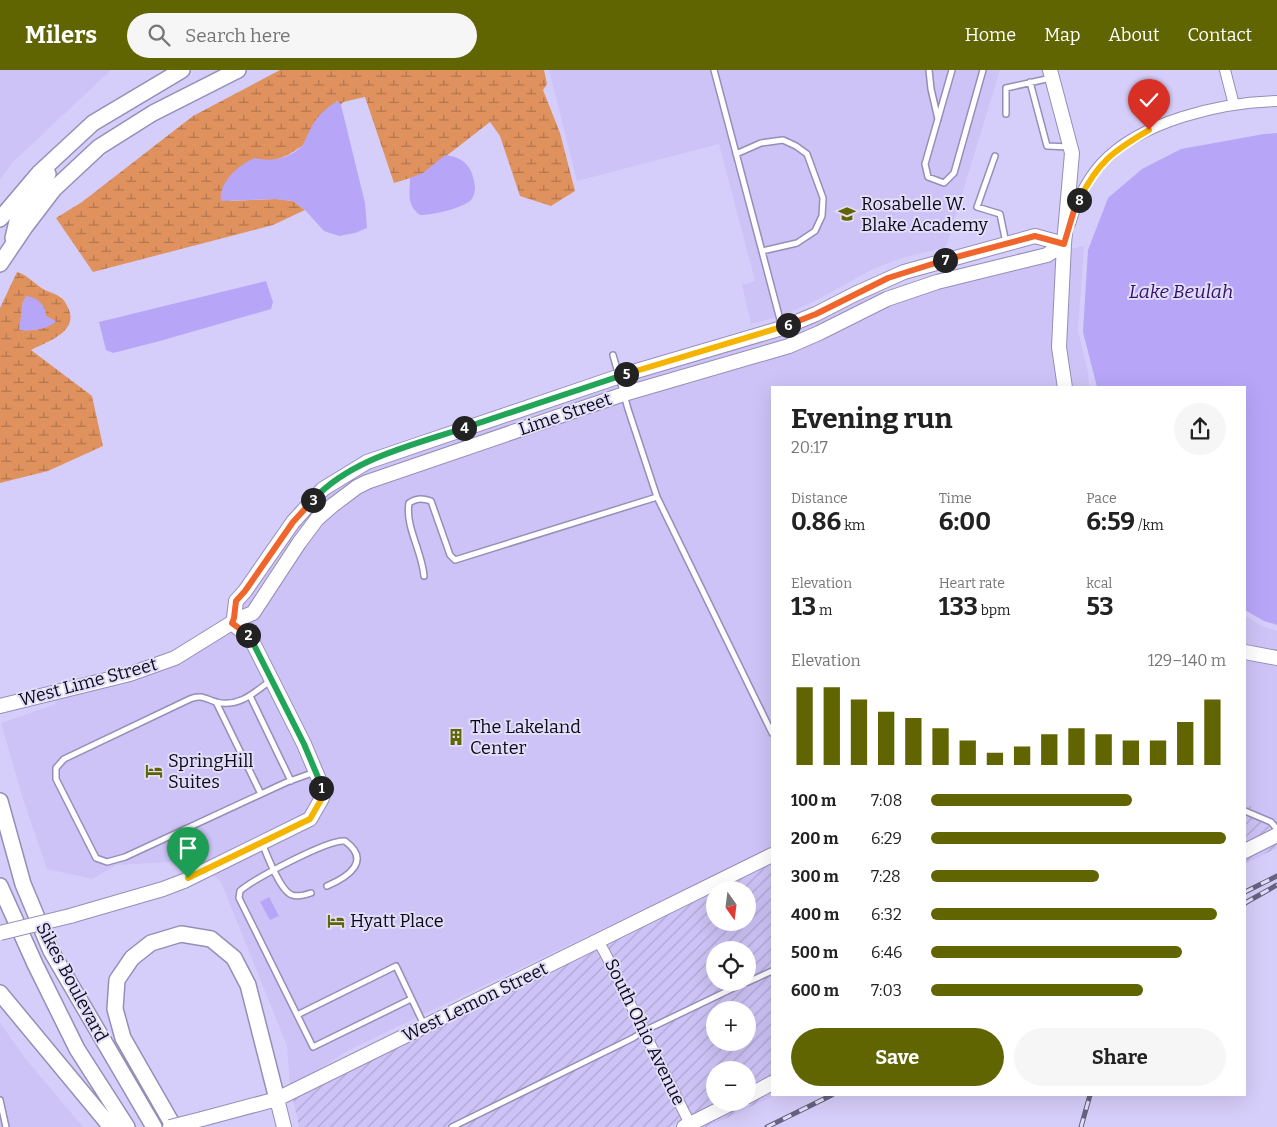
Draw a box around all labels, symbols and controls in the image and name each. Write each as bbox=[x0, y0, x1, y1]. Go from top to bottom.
search box bbox=[127, 13, 477, 58]
text: Milers bbox=[25, 21, 97, 49]
icon: search bbox=[145, 21, 173, 49]
text: Search here bbox=[185, 24, 291, 47]
text: Home bbox=[965, 24, 1016, 46]
text: Map bbox=[1044, 24, 1080, 46]
text: About bbox=[1108, 24, 1159, 46]
text: Contact bbox=[1187, 24, 1252, 46]
pin bbox=[1128, 79, 1170, 130]
icon: check bbox=[1135, 86, 1163, 114]
pin: 8 bbox=[1066, 188, 1092, 212]
text: 8 bbox=[1075, 192, 1084, 209]
place label: Rosabelle W. Blake Academy bbox=[861, 193, 988, 236]
school or university icon: Rosabelle W. Blake Academy bbox=[837, 204, 857, 224]
pin: 7 bbox=[932, 248, 958, 272]
text: 7 bbox=[942, 252, 949, 269]
water label: Lake Beulah bbox=[1129, 280, 1233, 303]
pin: 6 bbox=[776, 312, 800, 338]
text: 6 bbox=[784, 317, 793, 334]
pin: 5 bbox=[614, 362, 638, 386]
text: 5 bbox=[623, 366, 630, 383]
street label: Lime Street bbox=[516, 388, 615, 440]
text: Evening run bbox=[791, 402, 952, 435]
button: share bbox=[1174, 403, 1226, 455]
pin: 4 bbox=[452, 416, 476, 440]
text: 4 bbox=[460, 420, 469, 437]
text: 20:17 bbox=[791, 438, 828, 457]
pin: 3 bbox=[300, 488, 326, 512]
text: Distance bbox=[791, 490, 848, 507]
text: Time bbox=[939, 490, 972, 507]
text: Pace bbox=[1086, 490, 1117, 507]
text: 3 bbox=[309, 492, 318, 509]
text: 0.86 bbox=[791, 507, 841, 537]
text: 6:00 bbox=[939, 507, 991, 537]
text: 6:59 bbox=[1086, 507, 1135, 537]
text: km bbox=[841, 517, 865, 534]
text: /km bbox=[1135, 517, 1164, 534]
text: Elevation bbox=[791, 575, 852, 592]
text: Heart rate bbox=[939, 575, 1005, 592]
text: kcal bbox=[1086, 575, 1112, 592]
text: 13 bbox=[791, 592, 816, 622]
text: 133 bbox=[939, 592, 978, 622]
text: 53 bbox=[1086, 592, 1114, 622]
text: m bbox=[816, 602, 832, 619]
text: bpm bbox=[978, 602, 1010, 619]
pin: 2 bbox=[236, 622, 260, 648]
text: 2 bbox=[245, 627, 252, 644]
text: Elevation bbox=[791, 651, 861, 670]
text: 129–140 m bbox=[1148, 651, 1226, 670]
street label: West Lime Street bbox=[17, 653, 160, 711]
place label: The Lakeland Center bbox=[470, 716, 581, 759]
building icon: The Lakeland Center bbox=[446, 727, 466, 747]
place label: SpringHill Suites bbox=[168, 750, 254, 793]
hotel icon: SpringHill Suites bbox=[144, 761, 164, 781]
pin: 1 bbox=[308, 776, 334, 800]
text: 1 bbox=[318, 780, 325, 797]
text: 100 m bbox=[791, 791, 836, 810]
text: 7:08 bbox=[871, 791, 902, 810]
pin bbox=[167, 827, 209, 878]
text: 200 m bbox=[791, 829, 838, 848]
text: 6:29 bbox=[871, 829, 902, 848]
icon: arrive bbox=[174, 834, 202, 862]
text: 300 m bbox=[791, 867, 839, 886]
text: 7:28 bbox=[871, 867, 901, 886]
north arrow bbox=[706, 881, 756, 931]
map controls bbox=[706, 881, 756, 1111]
text: 400 m bbox=[791, 905, 839, 924]
text: 6:32 bbox=[871, 905, 902, 924]
place label: Hyatt Place bbox=[350, 910, 444, 932]
hotel icon: Hyatt Place bbox=[326, 911, 346, 931]
street label: Sikes Boulevard bbox=[31, 919, 113, 1046]
button: locate bbox=[706, 941, 756, 991]
text: 500 m bbox=[791, 943, 838, 962]
text: 6:46 bbox=[871, 943, 903, 962]
street label: South Ohio Avenue bbox=[600, 955, 690, 1109]
street label: West Lemon Street bbox=[399, 957, 552, 1047]
text: 600 m bbox=[791, 981, 839, 1000]
text: 7:03 bbox=[871, 981, 902, 1000]
button: + bbox=[706, 1001, 756, 1051]
button: Save bbox=[791, 1028, 1004, 1086]
button: Share bbox=[1014, 1028, 1226, 1086]
button: − bbox=[706, 1061, 756, 1111]

